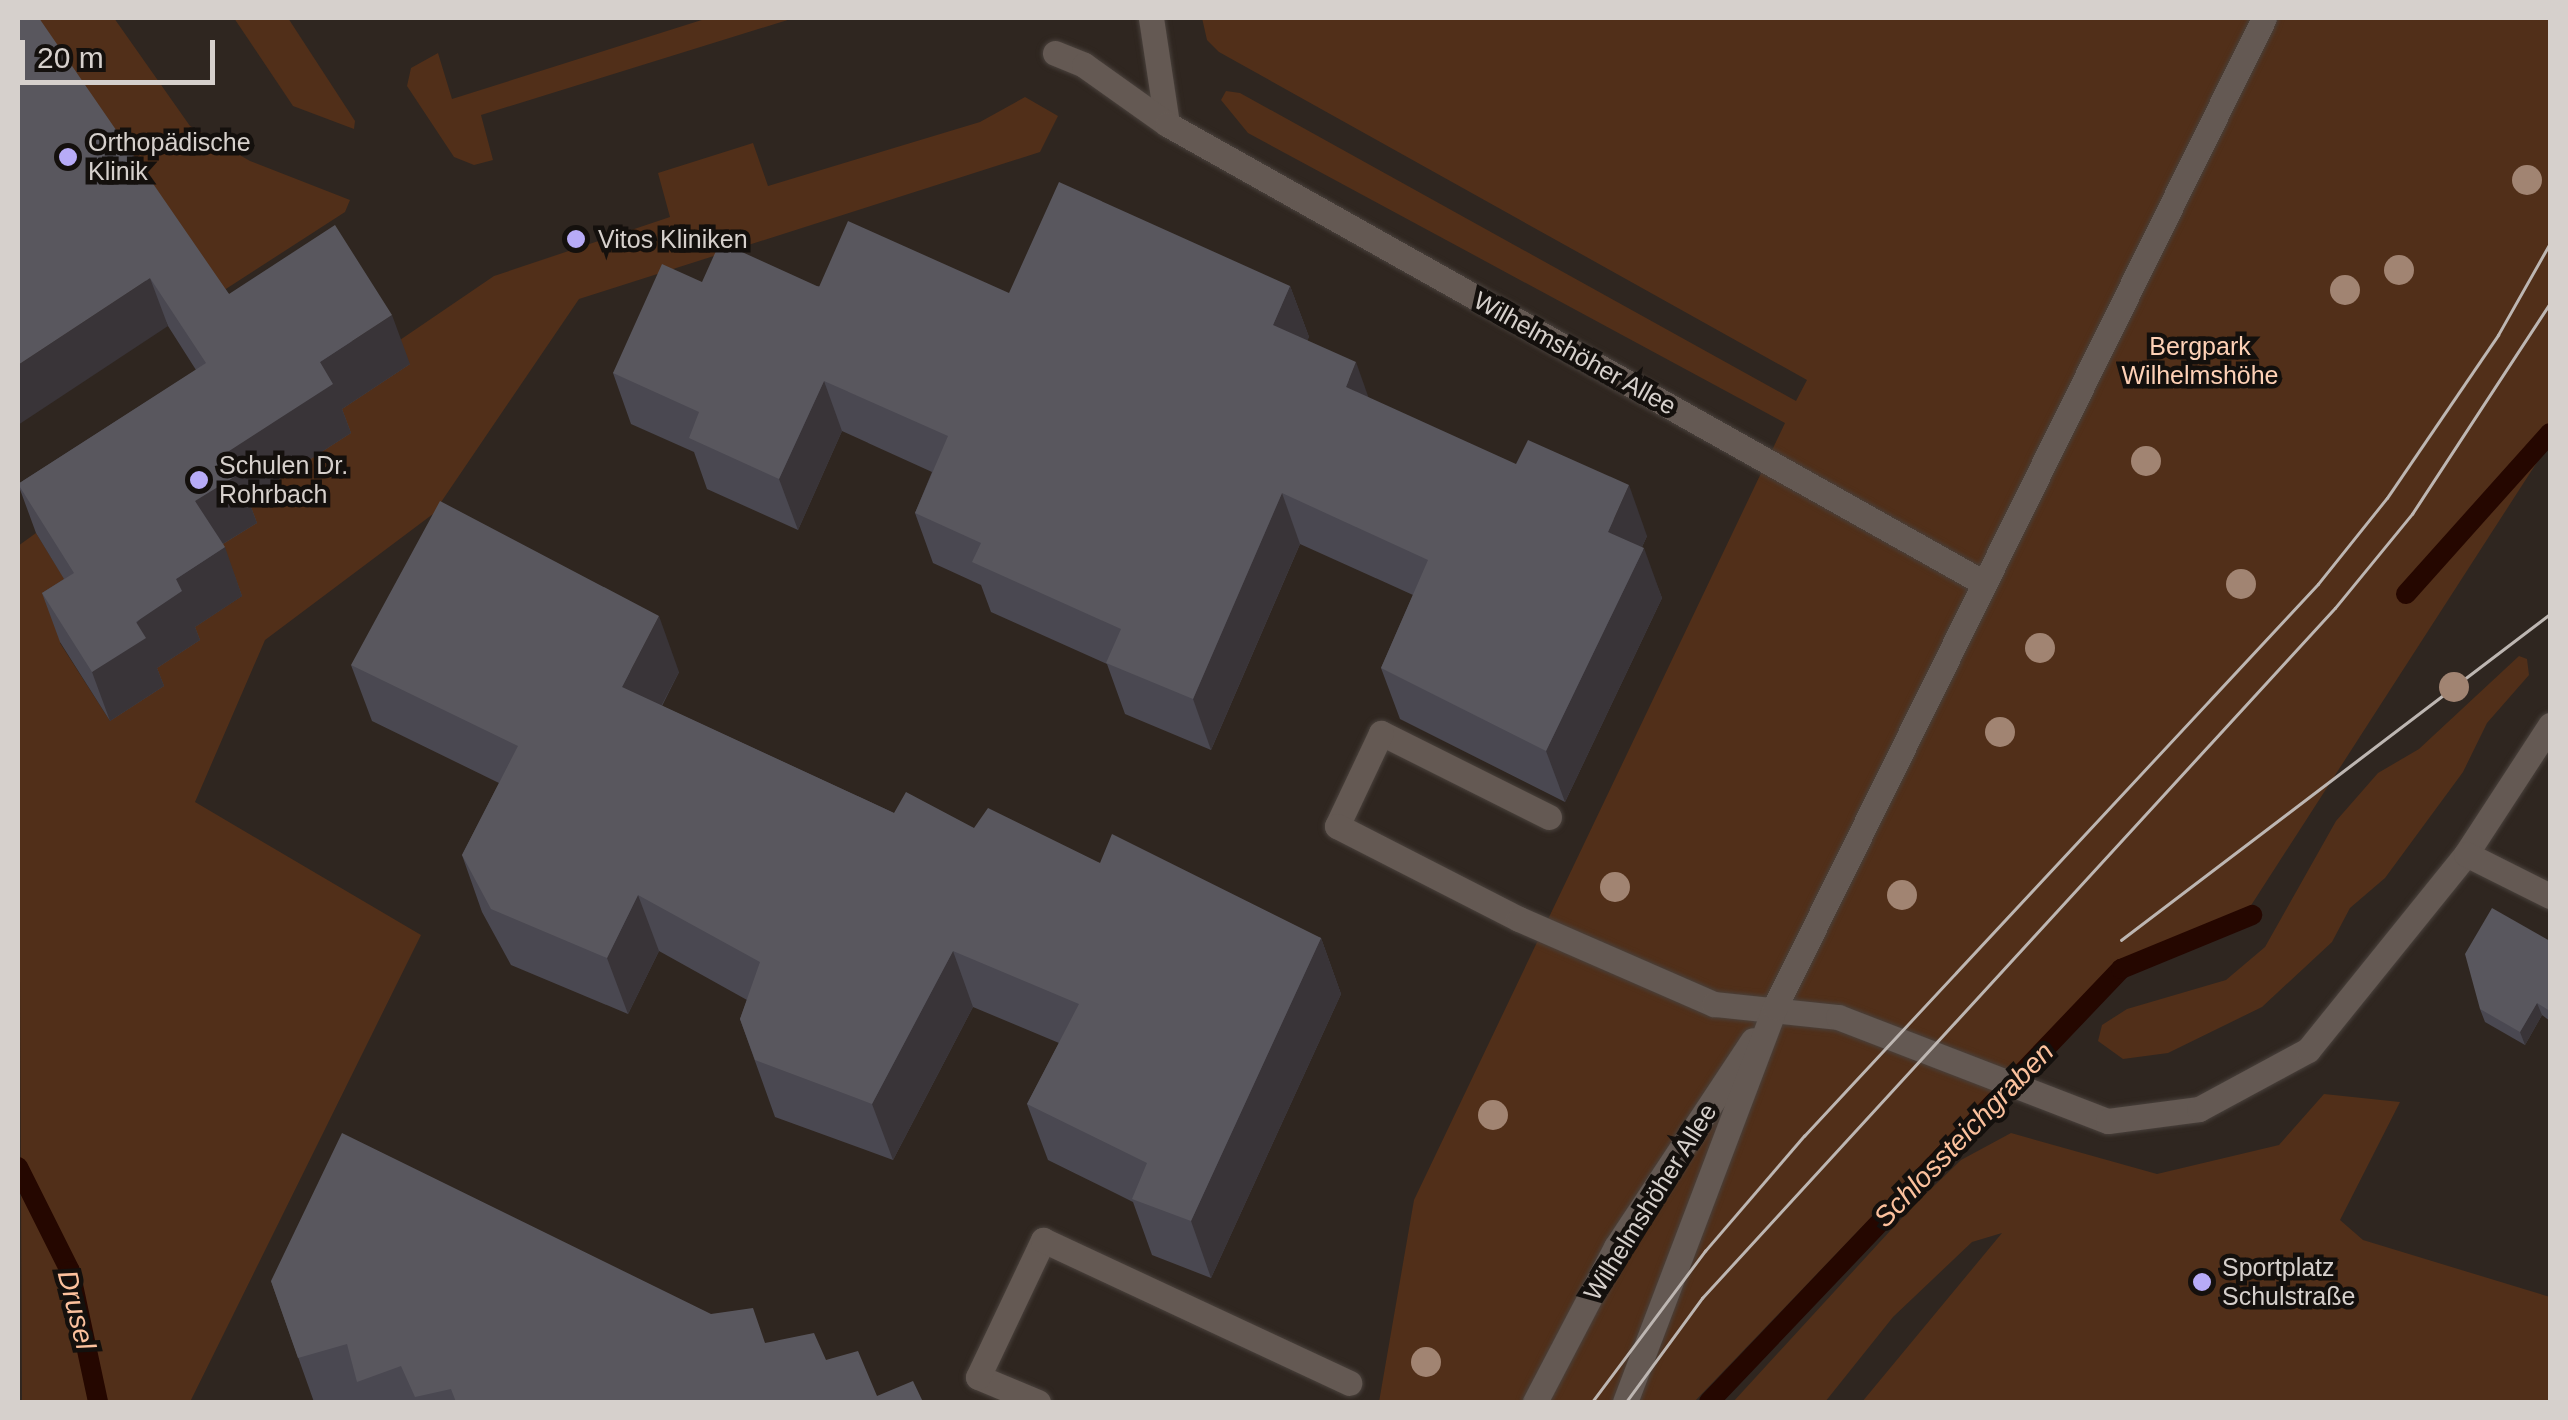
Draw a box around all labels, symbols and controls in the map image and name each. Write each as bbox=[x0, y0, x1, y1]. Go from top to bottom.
scale bar bbox=[25, 20, 220, 82]
text: 20 m bbox=[37, 41, 104, 74]
place label: Orthopädische Klinik bbox=[88, 128, 251, 187]
marker: Orthopädische Klinik bbox=[57, 146, 79, 168]
place label: Vitos Kliniken bbox=[598, 224, 748, 254]
marker: Vitos Kliniken bbox=[563, 226, 589, 252]
street label: Wilhelmshöher Allee bbox=[1468, 285, 1682, 421]
park label: Bergpark Wilhelmshöhe bbox=[2121, 332, 2279, 391]
place label: Schulen Dr. Rohrbach bbox=[219, 451, 348, 510]
marker: Schulen Dr. Rohrbach bbox=[188, 469, 210, 491]
water label: Schlossteichgraben bbox=[1867, 1035, 2061, 1235]
street label: Wilhelmshöher Allee bbox=[1577, 1097, 1723, 1307]
place label: Sportplatz Schulstraße bbox=[2222, 1253, 2355, 1312]
water label: Drusel bbox=[50, 1267, 102, 1353]
marker: Sportplatz Schulstraße bbox=[2191, 1271, 2213, 1293]

